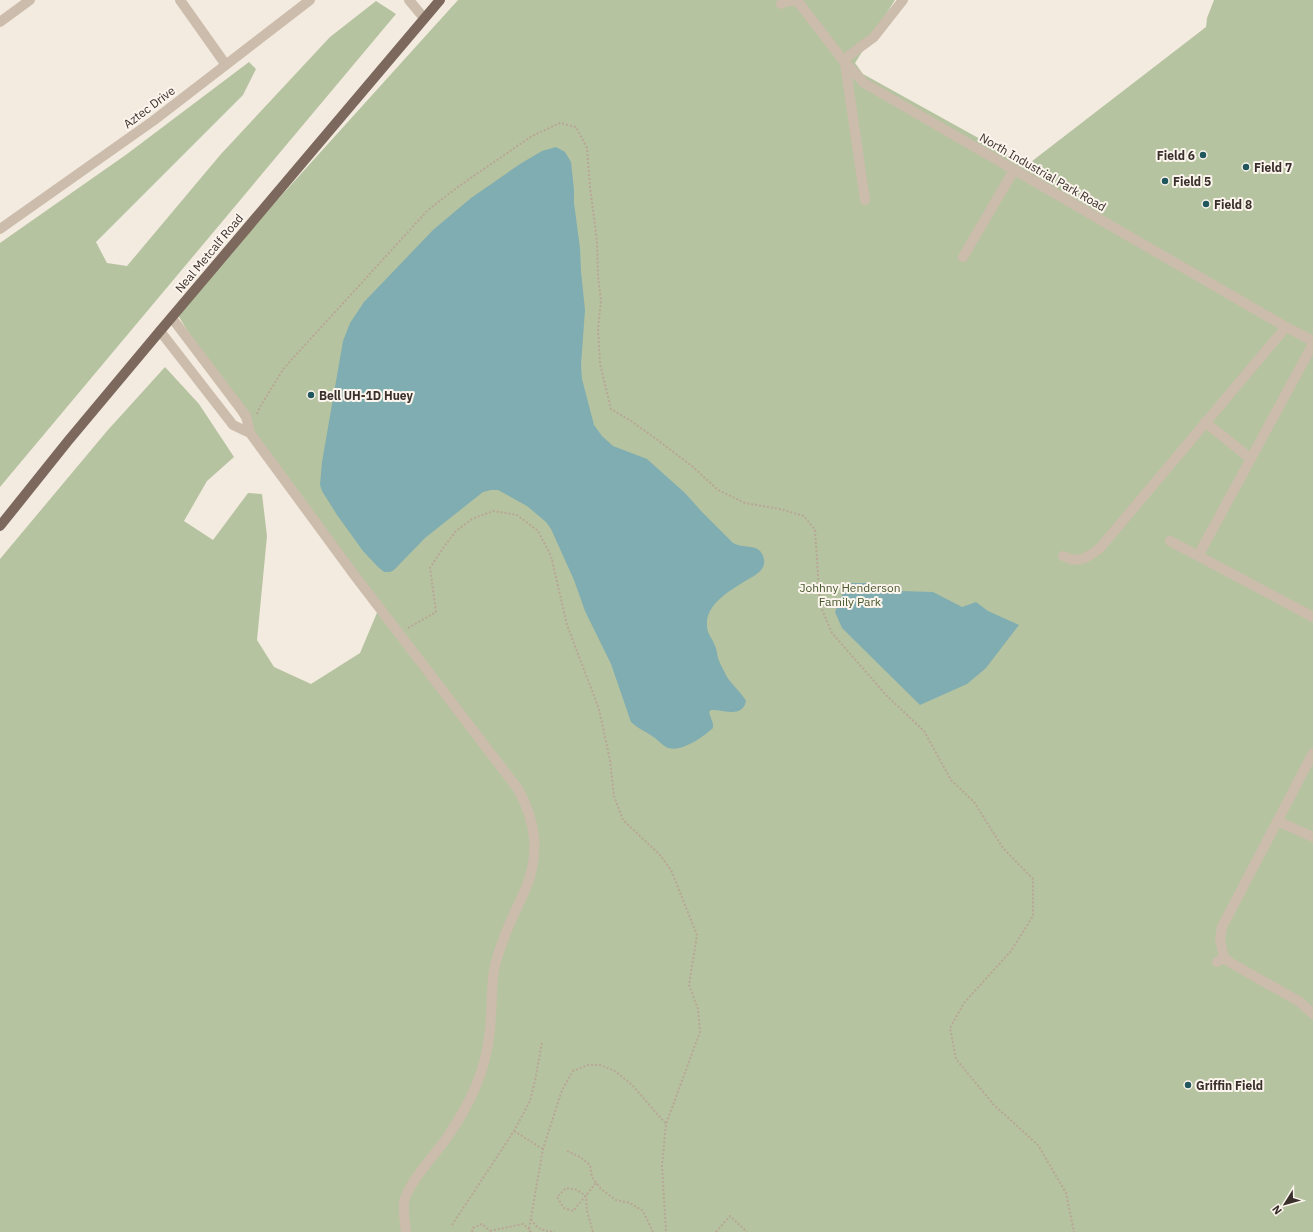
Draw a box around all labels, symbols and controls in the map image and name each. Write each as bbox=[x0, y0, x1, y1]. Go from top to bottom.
street label: Aztec Drive bbox=[120, 82, 178, 131]
street label: North Industrial Park Road bbox=[977, 130, 1109, 214]
place label: Field 6 bbox=[1157, 148, 1195, 163]
marker: Field 6 bbox=[1198, 150, 1208, 160]
place label: Field 7 bbox=[1254, 160, 1292, 175]
marker: Field 7 bbox=[1241, 162, 1251, 172]
place label: Field 5 bbox=[1173, 174, 1211, 189]
marker: Field 5 bbox=[1160, 176, 1170, 186]
place label: Field 8 bbox=[1214, 197, 1252, 212]
marker: Field 8 bbox=[1201, 199, 1211, 209]
street label: Neal Metcalf Road bbox=[172, 211, 246, 295]
place label: Bell UH-1D Huey bbox=[319, 388, 414, 403]
marker: Bell UH-1D Huey bbox=[306, 390, 316, 400]
park label: Johhny Henderson Family Park bbox=[799, 580, 901, 609]
place label: Griffin Field bbox=[1196, 1078, 1263, 1093]
marker: Griffin Field bbox=[1183, 1080, 1193, 1090]
north arrow bbox=[1265, 1184, 1305, 1224]
text: N bbox=[1269, 1203, 1285, 1217]

